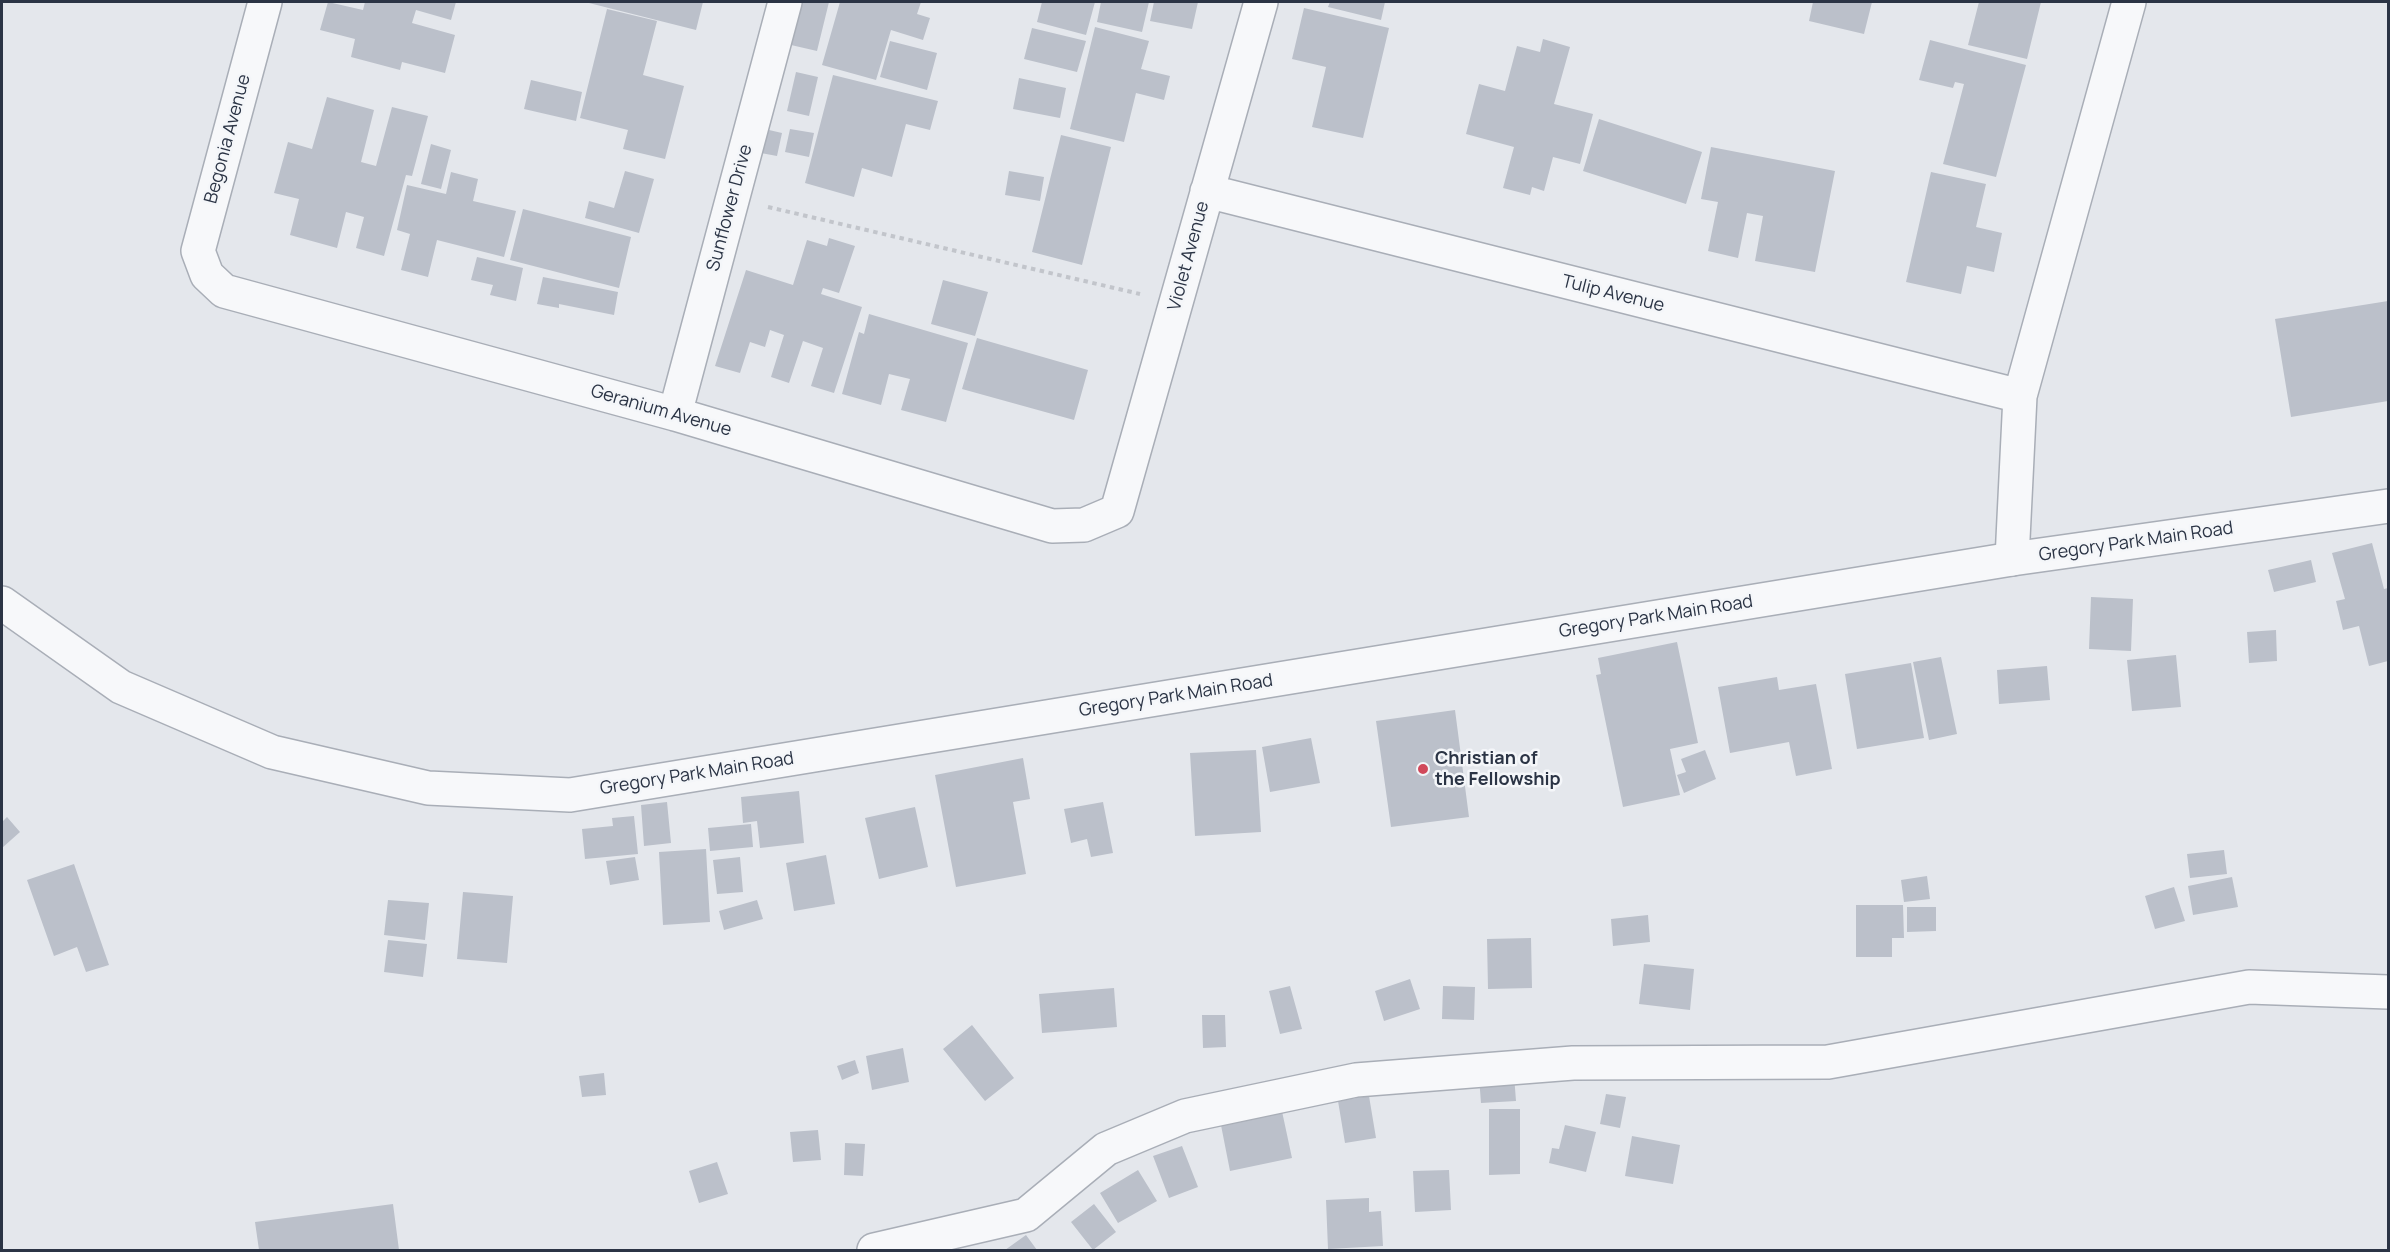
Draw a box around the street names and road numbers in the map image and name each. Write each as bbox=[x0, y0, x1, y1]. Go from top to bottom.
street label: Begonia Avenue bbox=[200, 72, 256, 206]
street label: Sunflower Drive bbox=[703, 142, 757, 274]
street label: Violet Avenue bbox=[1164, 199, 1214, 313]
street label: Tulip Avenue bbox=[1560, 271, 1666, 317]
street label: Geranium Avenue bbox=[588, 381, 734, 441]
street label: Gregory Park Main Road bbox=[2037, 518, 2235, 566]
street label: Gregory Park Main Road bbox=[1557, 591, 1755, 643]
street label: Gregory Park Main Road bbox=[1077, 670, 1275, 722]
street label: Gregory Park Main Road bbox=[598, 748, 796, 800]

